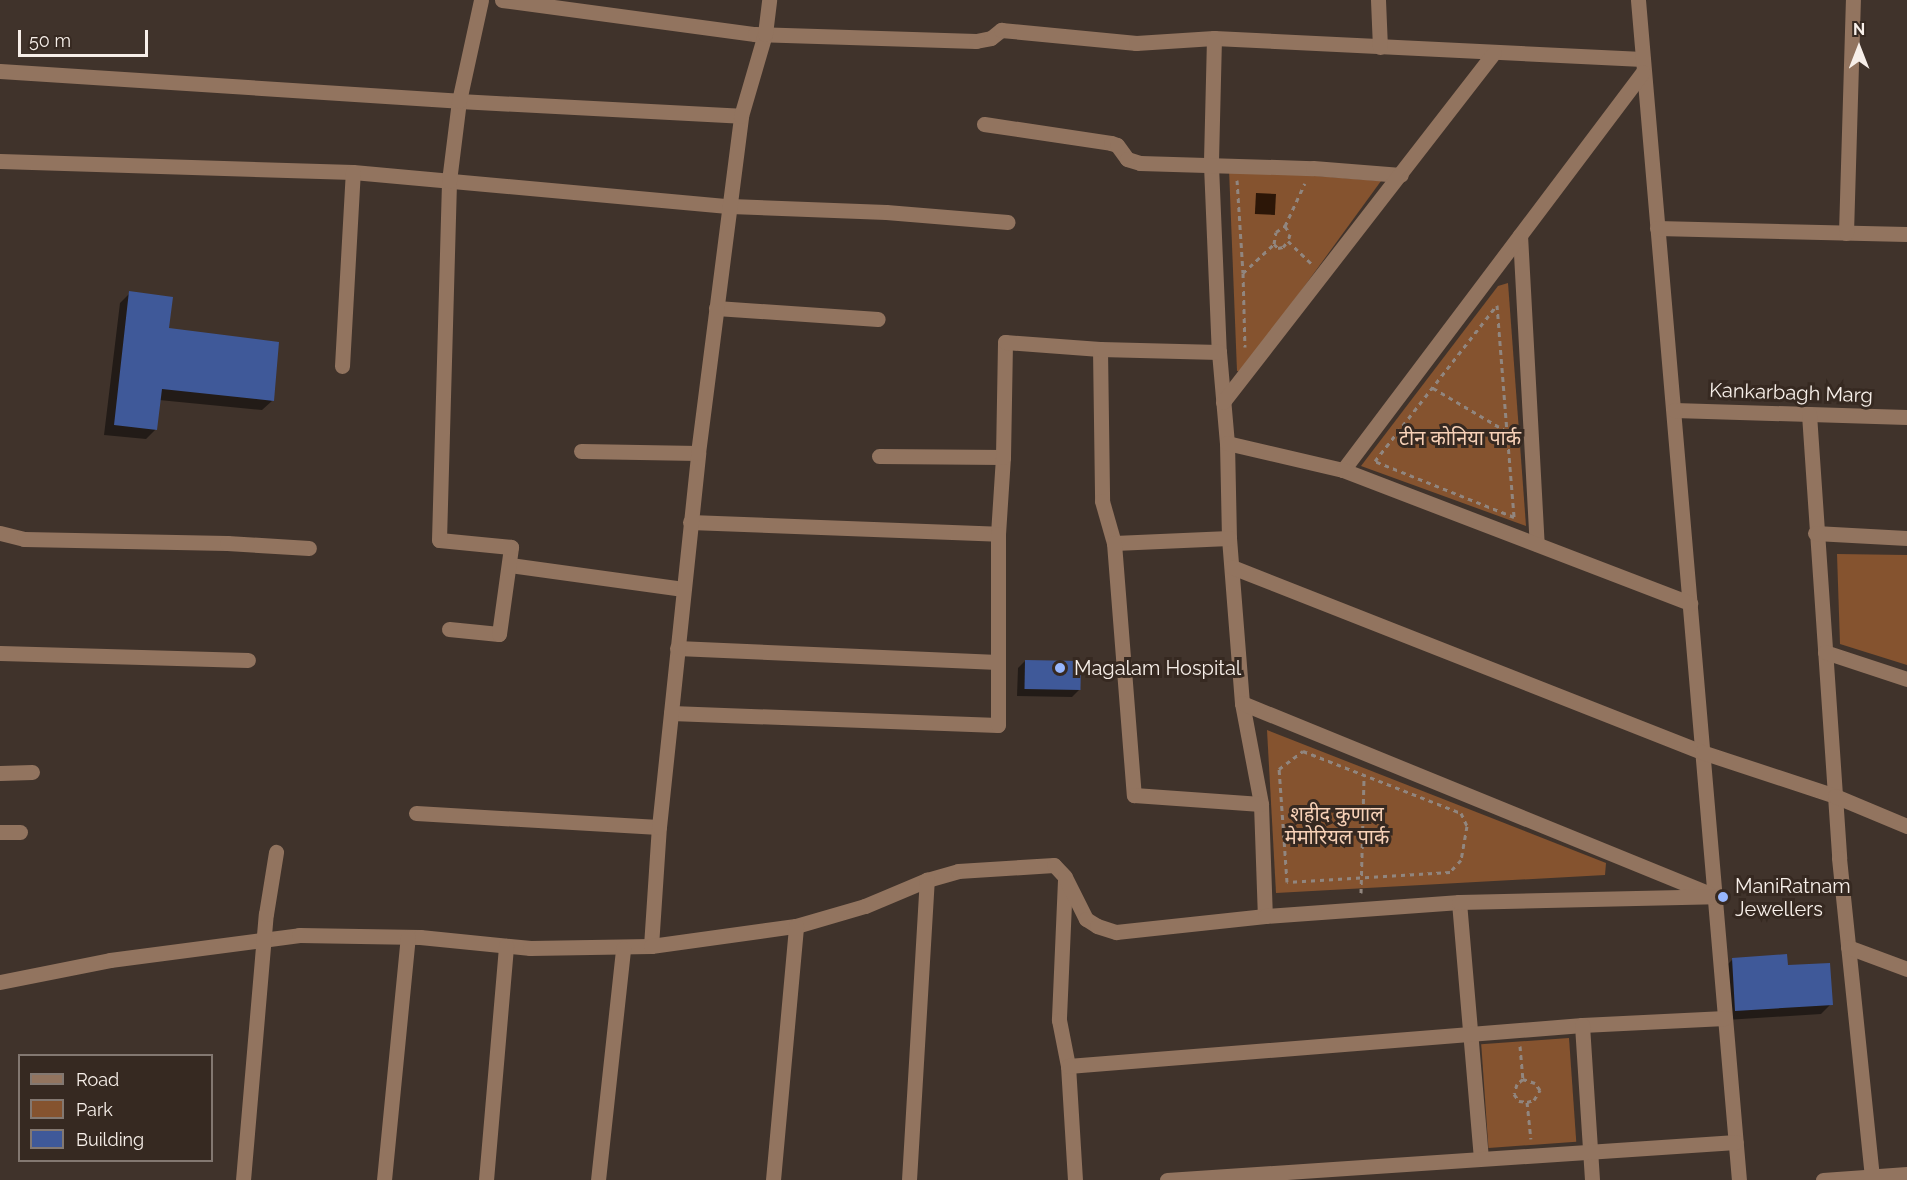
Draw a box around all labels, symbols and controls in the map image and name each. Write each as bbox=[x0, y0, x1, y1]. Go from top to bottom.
scale bar bbox=[21, 18, 152, 56]
north arrow bbox=[1829, 18, 1889, 78]
text: N bbox=[1853, 20, 1865, 39]
text: 50 m bbox=[29, 30, 71, 51]
street label: Kankarbagh Marg bbox=[1709, 378, 1873, 408]
park label: टीन कोनिया पार्क bbox=[1399, 426, 1521, 450]
place label: Magalam Hospital bbox=[1074, 656, 1241, 680]
marker: Magalam Hospital bbox=[1051, 659, 1069, 677]
park label: शहीद कुणाल मेमोरियल पार्क bbox=[1285, 802, 1389, 849]
place label: ManiRatnam Jewellers bbox=[1735, 874, 1851, 921]
marker: ManiRatnam Jewellers bbox=[1716, 890, 1730, 904]
legend bbox=[18, 1054, 213, 1162]
text: Road bbox=[76, 1069, 119, 1090]
text: Park bbox=[76, 1099, 113, 1120]
text: Building bbox=[76, 1129, 144, 1150]

